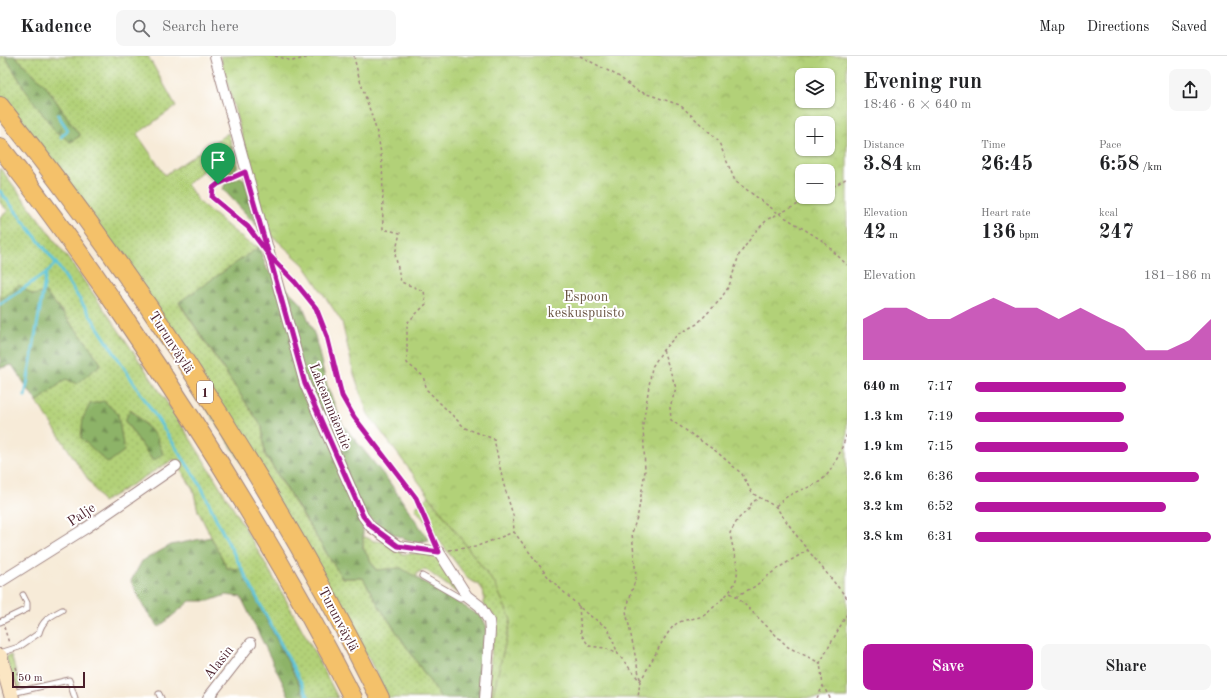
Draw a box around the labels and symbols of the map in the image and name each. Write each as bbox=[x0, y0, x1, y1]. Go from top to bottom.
pin bbox=[201, 143, 235, 184]
park label: Espoon keskuspuisto bbox=[547, 290, 625, 320]
street label: Turunväylä bbox=[146, 309, 196, 376]
street label: Lakeanmäentie bbox=[306, 361, 354, 451]
road number: 1 bbox=[197, 381, 213, 403]
street label: Palje bbox=[65, 500, 98, 529]
street label: Turunväylä bbox=[315, 585, 361, 654]
street label: Alasin bbox=[201, 643, 237, 682]
scale bar bbox=[12, 670, 85, 689]

